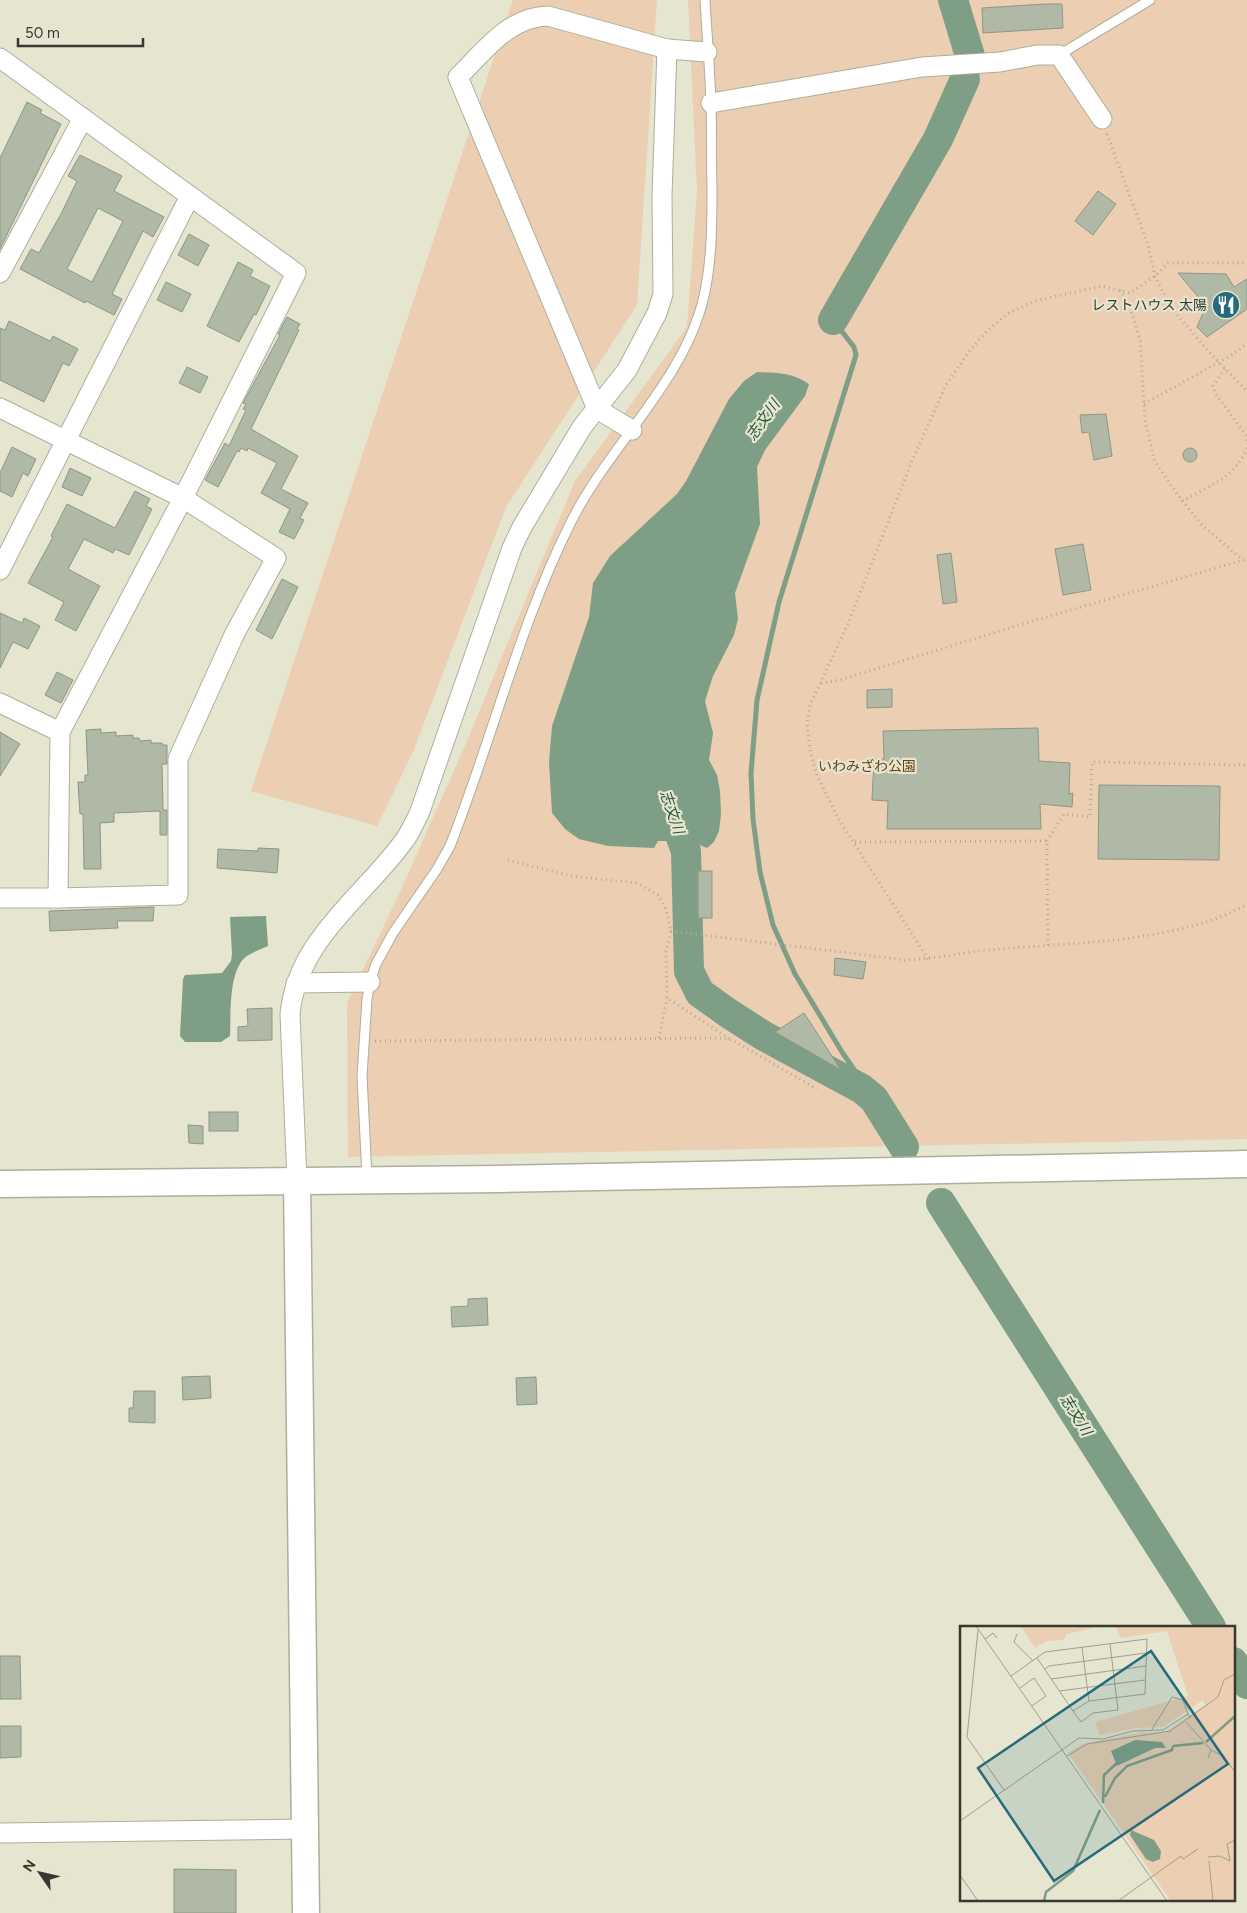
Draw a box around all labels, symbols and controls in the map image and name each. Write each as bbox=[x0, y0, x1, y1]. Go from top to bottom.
scale bar bbox=[18, 15, 142, 47]
text: 50 m bbox=[25, 24, 60, 42]
restaurant icon: レストハウス 太陽 bbox=[1211, 290, 1241, 320]
place label: レストハウス 太陽 bbox=[1092, 297, 1207, 314]
water label: 志文川 bbox=[742, 395, 785, 443]
park label: いわみざわ公園 bbox=[818, 758, 916, 775]
water label: 志文川 bbox=[656, 788, 688, 838]
water label: 志文川 bbox=[1056, 1391, 1097, 1441]
inset map bbox=[960, 1626, 1234, 1900]
north arrow bbox=[15, 1848, 65, 1898]
text: N bbox=[20, 1857, 40, 1875]

